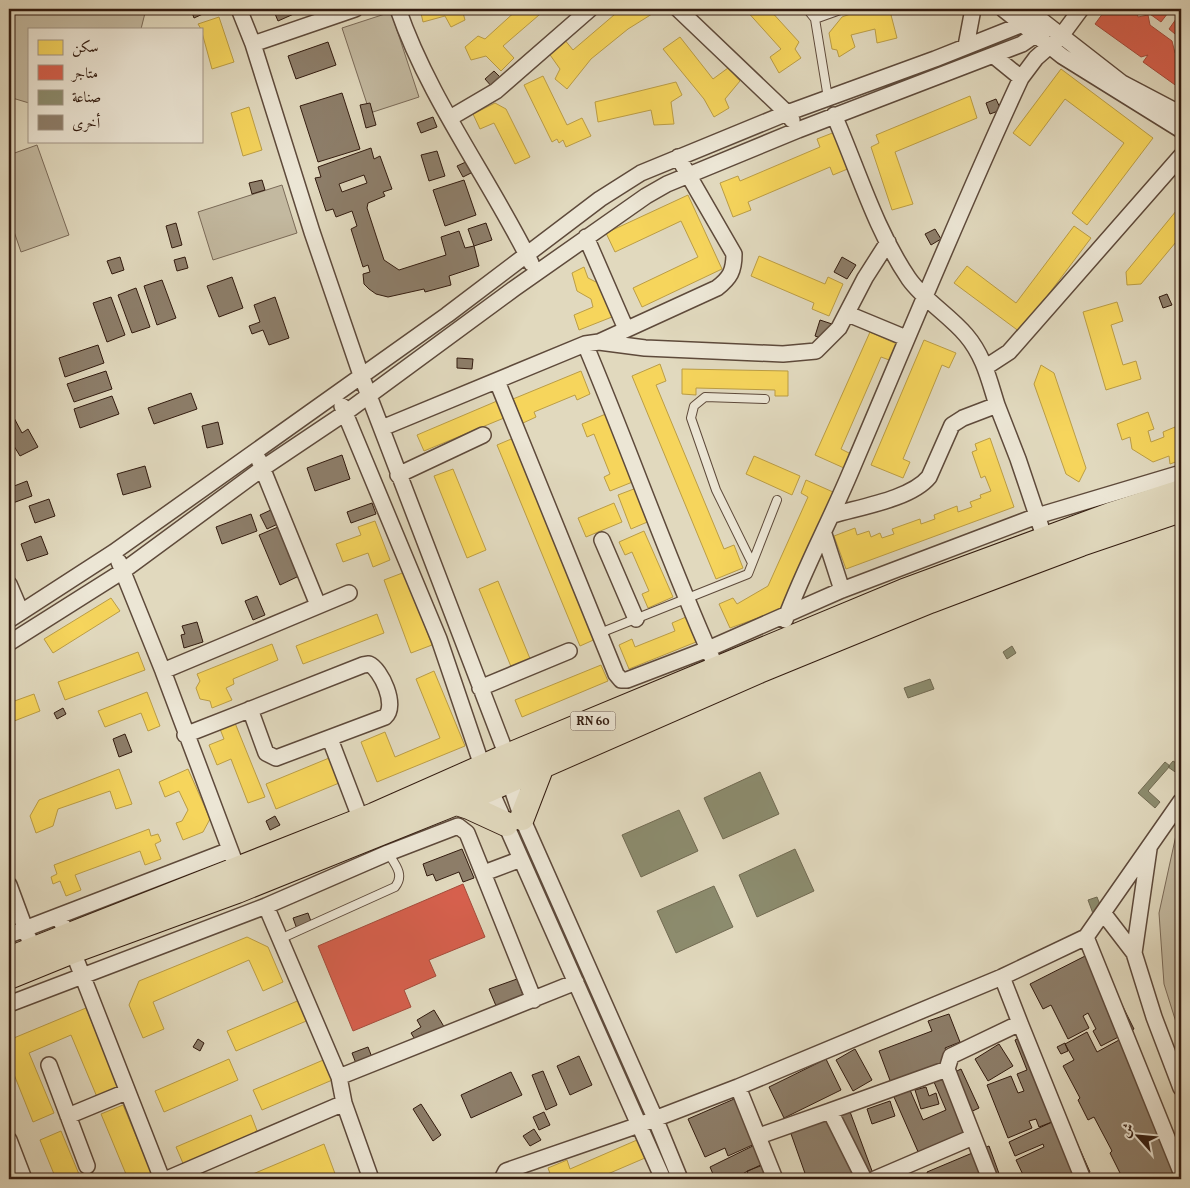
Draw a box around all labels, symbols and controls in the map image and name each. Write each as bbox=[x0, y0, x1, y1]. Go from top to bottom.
legend bbox=[28, 28, 202, 142]
text: سكن bbox=[72, 38, 99, 59]
text: متاجر bbox=[70, 64, 98, 85]
text: صناعة bbox=[72, 88, 101, 109]
text: أخرى bbox=[72, 112, 101, 135]
road number: RN 60 bbox=[570, 711, 616, 730]
north arrow bbox=[1112, 1110, 1162, 1160]
text: ش bbox=[1116, 1120, 1139, 1141]

